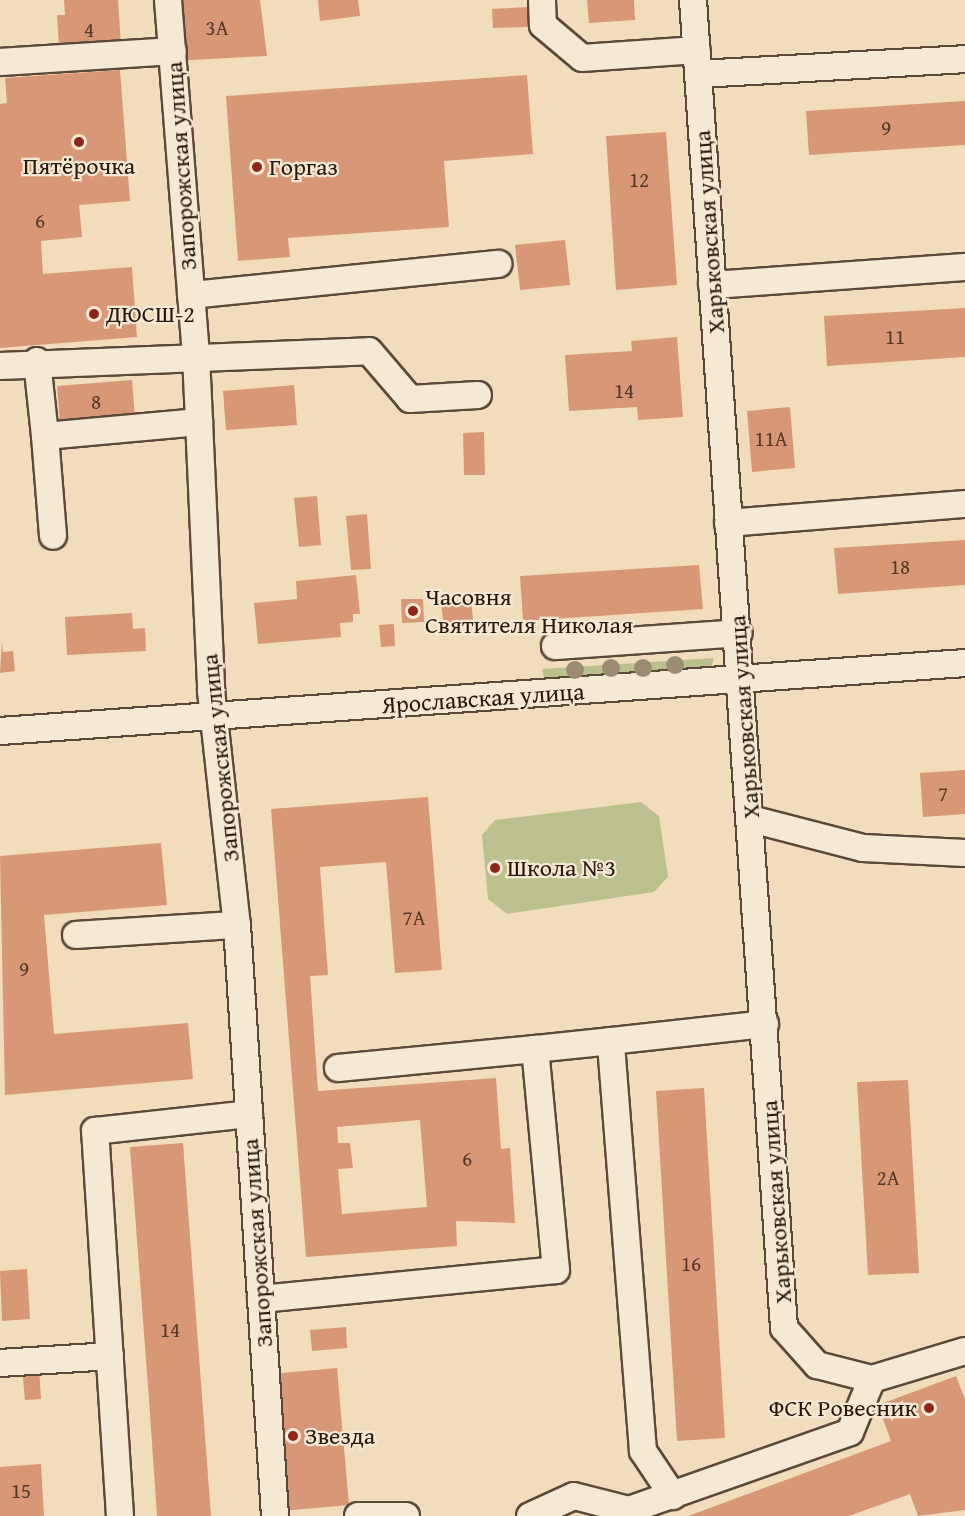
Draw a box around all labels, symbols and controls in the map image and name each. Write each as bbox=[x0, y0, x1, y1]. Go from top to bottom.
house number: 3А bbox=[206, 15, 228, 41]
house number: 4 bbox=[84, 17, 94, 43]
street label: Запорожская улица bbox=[159, 61, 203, 271]
house number: 9 bbox=[881, 115, 891, 141]
street label: Харьковская улица bbox=[688, 129, 730, 335]
marker: Пятёрочка bbox=[72, 135, 86, 149]
place label: Пятёрочка bbox=[23, 152, 135, 180]
place label: Горгаз bbox=[269, 153, 338, 181]
marker: Горгаз bbox=[250, 160, 264, 174]
house number: 12 bbox=[629, 167, 649, 193]
house number: 6 bbox=[35, 208, 45, 234]
place label: ДЮСШ-2 bbox=[106, 300, 195, 328]
marker: ДЮСШ-2 bbox=[87, 307, 101, 321]
house number: 11 bbox=[885, 324, 905, 350]
house number: 14 bbox=[614, 378, 634, 404]
house number: 8 bbox=[91, 389, 101, 415]
house number: 11А bbox=[755, 426, 787, 452]
house number: 18 bbox=[890, 554, 910, 580]
place label: Часовня Святителя Николая bbox=[425, 583, 633, 639]
marker: Часовня Святителя Николая bbox=[406, 604, 420, 618]
street label: Харьковская улица bbox=[723, 614, 765, 820]
street label: Запорожская улица bbox=[195, 652, 245, 864]
street label: Ярославская улица bbox=[381, 677, 585, 719]
house number: 7 bbox=[938, 781, 948, 807]
place label: Школа №3 bbox=[507, 854, 616, 882]
marker: Школа №3 bbox=[488, 861, 502, 875]
house number: 7А bbox=[403, 905, 425, 931]
house number: 9 bbox=[19, 956, 29, 982]
street label: Харьковская улица bbox=[755, 1099, 797, 1305]
street label: Запорожская улица bbox=[235, 1138, 279, 1348]
house number: 6 bbox=[462, 1146, 472, 1172]
house number: 2А bbox=[877, 1165, 899, 1191]
house number: 16 bbox=[681, 1251, 701, 1277]
house number: 14 bbox=[160, 1317, 180, 1343]
place label: ФСК Ровесник bbox=[769, 1394, 917, 1422]
marker: ФСК Ровесник bbox=[922, 1401, 936, 1415]
place label: Звезда bbox=[305, 1422, 375, 1450]
marker: Звезда bbox=[286, 1429, 300, 1443]
house number: 15 bbox=[11, 1478, 31, 1504]

